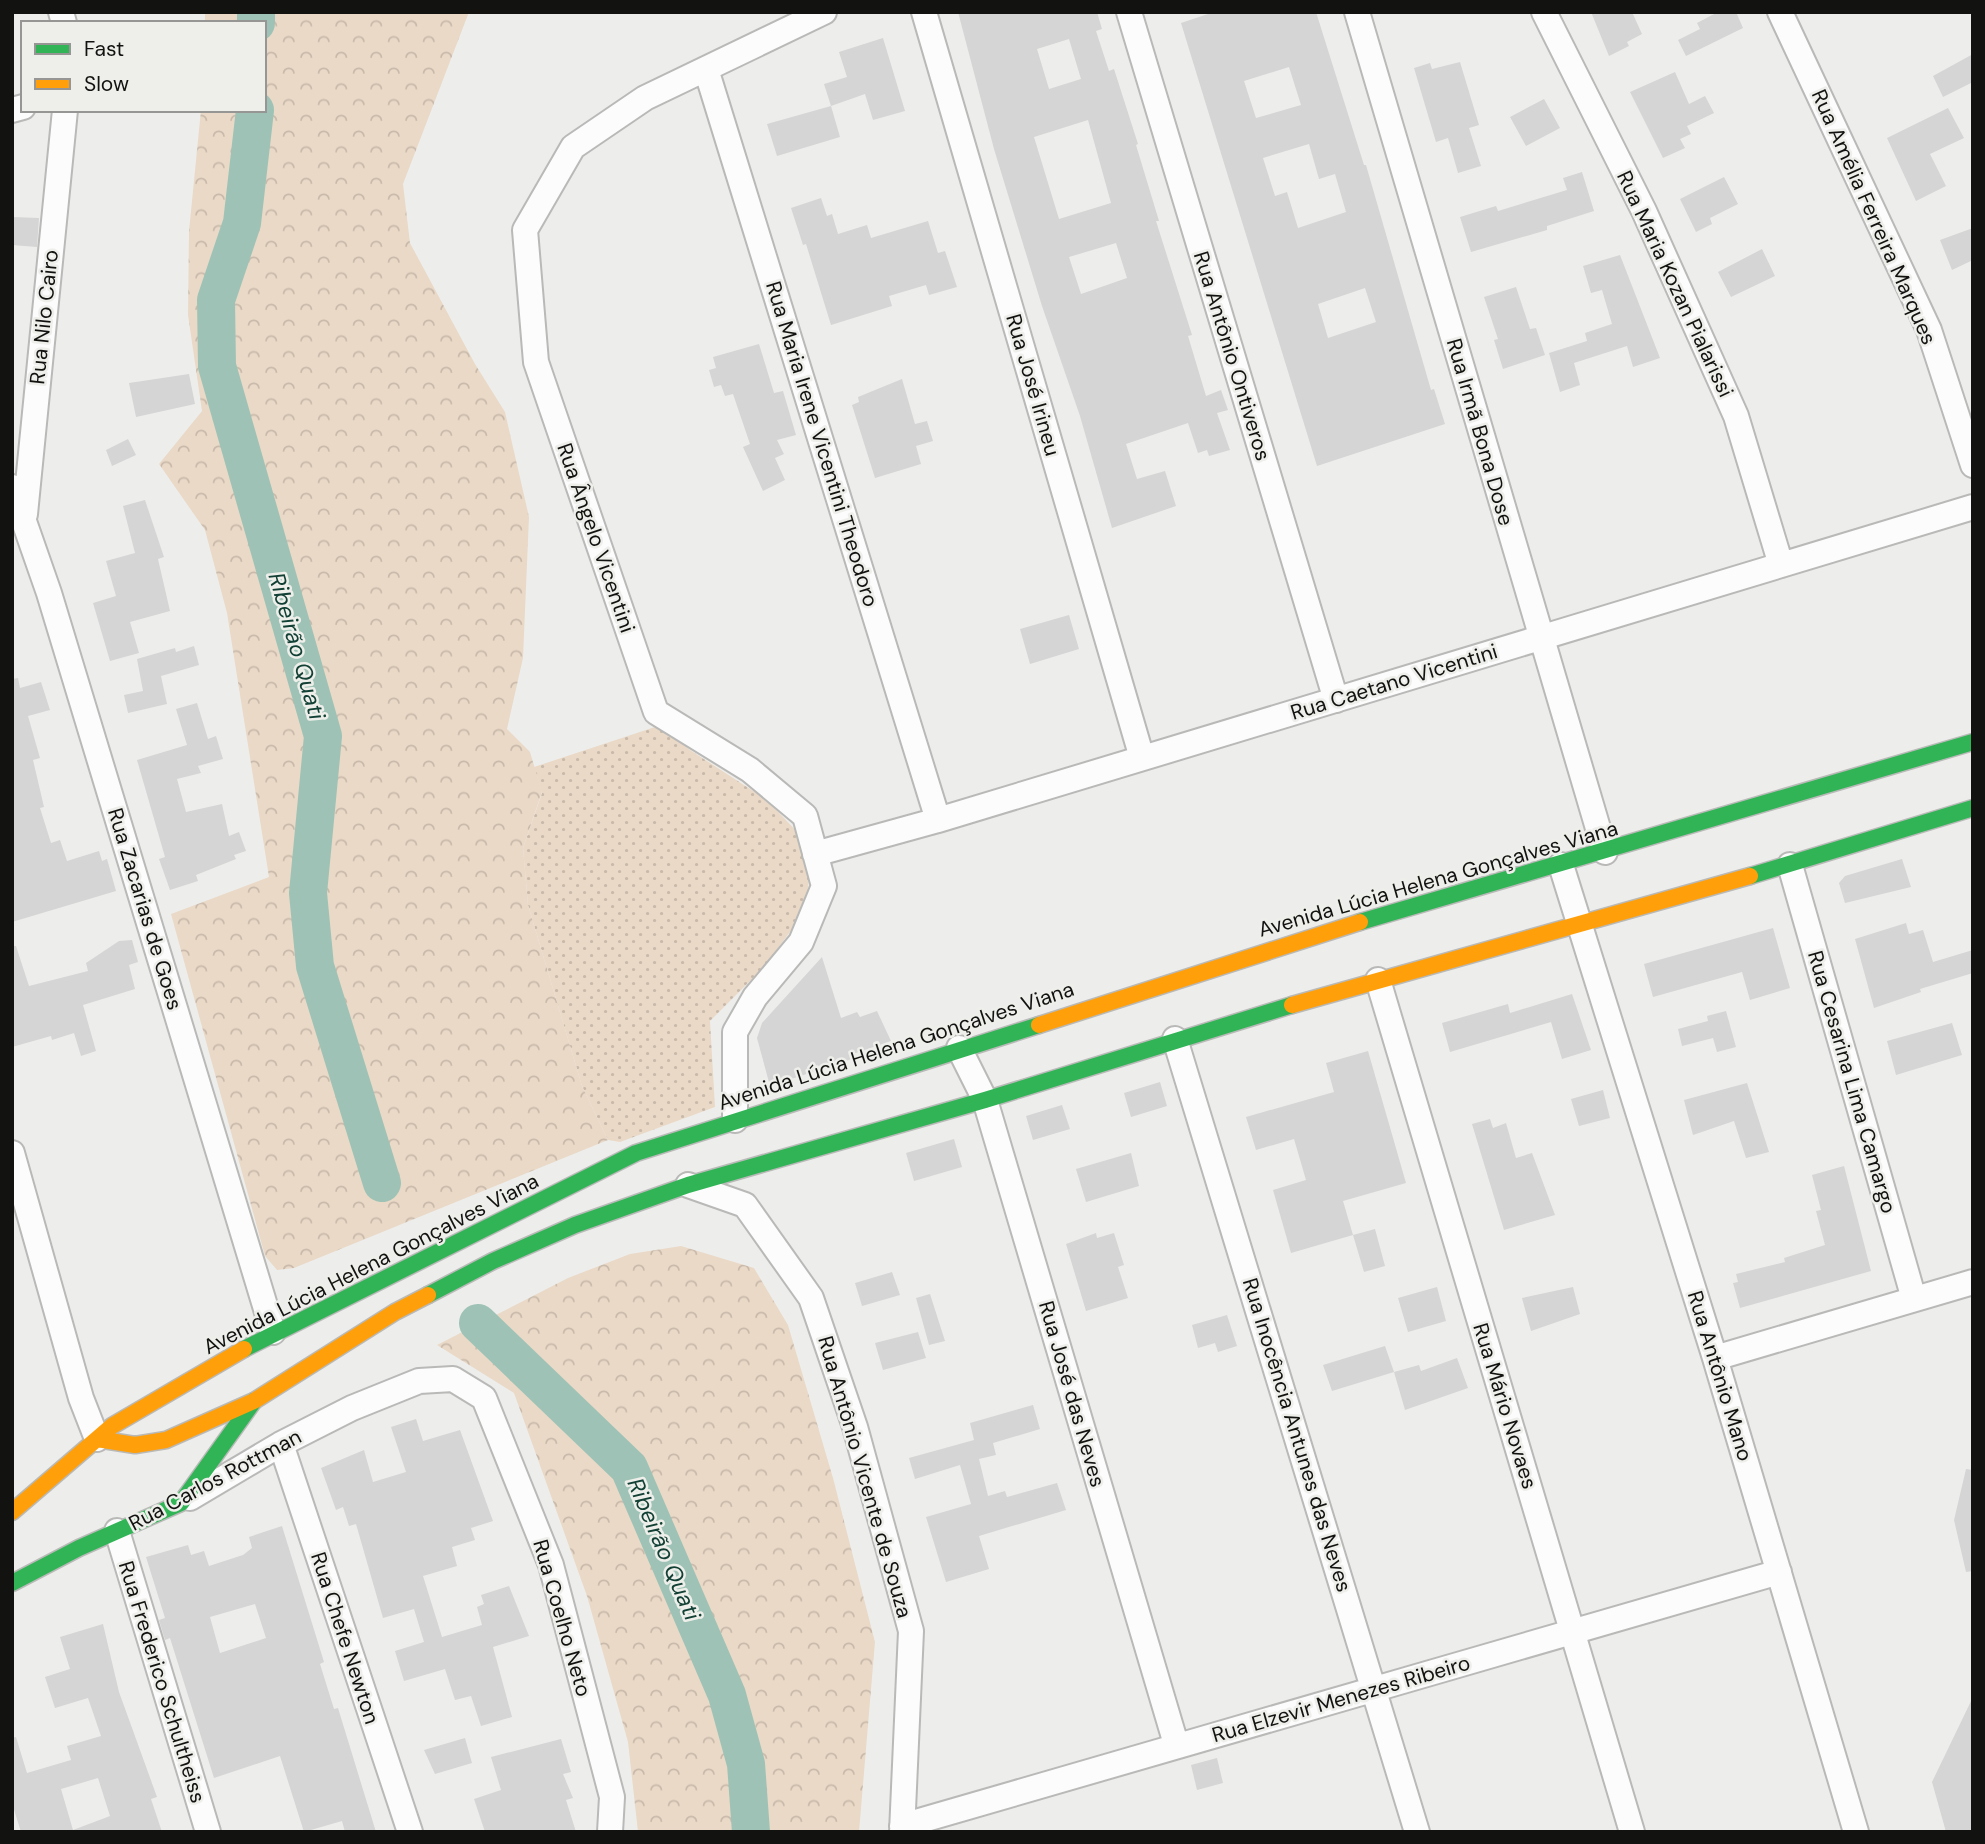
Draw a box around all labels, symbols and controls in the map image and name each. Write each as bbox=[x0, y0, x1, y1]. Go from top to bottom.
legend bbox=[21, 21, 266, 112]
text: Fast bbox=[84, 35, 124, 63]
text: Slow bbox=[84, 70, 129, 98]
street label: Rua Amélia Ferreira Marques bbox=[1805, 85, 1943, 349]
street label: Rua Maria Kozan Pialarissi bbox=[1610, 166, 1740, 402]
street label: Rua Nilo Cairo bbox=[23, 248, 65, 386]
street label: Rua Antônio Ontiveros bbox=[1187, 248, 1277, 464]
street label: Rua Maria Irene Vicentini Theodoro bbox=[759, 278, 885, 610]
street label: Rua José Irineu bbox=[999, 311, 1067, 459]
street label: Rua Irmã Bona Dose bbox=[1440, 335, 1520, 529]
street label: Rua Ângelo Vicentini bbox=[550, 439, 642, 637]
water label: Ribeirão Quati bbox=[262, 569, 332, 724]
street label: Rua Caetano Vicentini bbox=[1287, 637, 1501, 727]
street label: Rua Zacarias de Goes bbox=[101, 805, 189, 1013]
street label: Avenida Lúcia Helena Gonçalves Viana bbox=[1255, 814, 1621, 944]
street label: Rua Cesarina Lima Camargo bbox=[1801, 947, 1903, 1217]
street label: Avenida Lúcia Helena Gonçalves Viana bbox=[714, 975, 1078, 1117]
street label: Avenida Lúcia Helena Gonçalves Viana bbox=[199, 1167, 543, 1361]
street label: Rua Inocência Antunes das Neves bbox=[1236, 1274, 1358, 1596]
street label: Rua Antônio Mano bbox=[1681, 1287, 1759, 1465]
street label: Rua José das Neves bbox=[1032, 1298, 1112, 1490]
street label: Rua Mário Novaes bbox=[1466, 1320, 1544, 1492]
street label: Rua Antônio Vicente de Souza bbox=[811, 1333, 919, 1621]
street label: Rua Carlos Rottman bbox=[124, 1423, 306, 1537]
water label: Ribeirão Quati bbox=[621, 1473, 708, 1625]
street label: Rua Coelho Neto bbox=[526, 1536, 598, 1700]
street label: Rua Chefe Newton bbox=[304, 1548, 386, 1728]
street label: Rua Frederico Schultheiss bbox=[112, 1558, 212, 1806]
street label: Rua Elzevir Menezes Ribeiro bbox=[1209, 1649, 1473, 1749]

